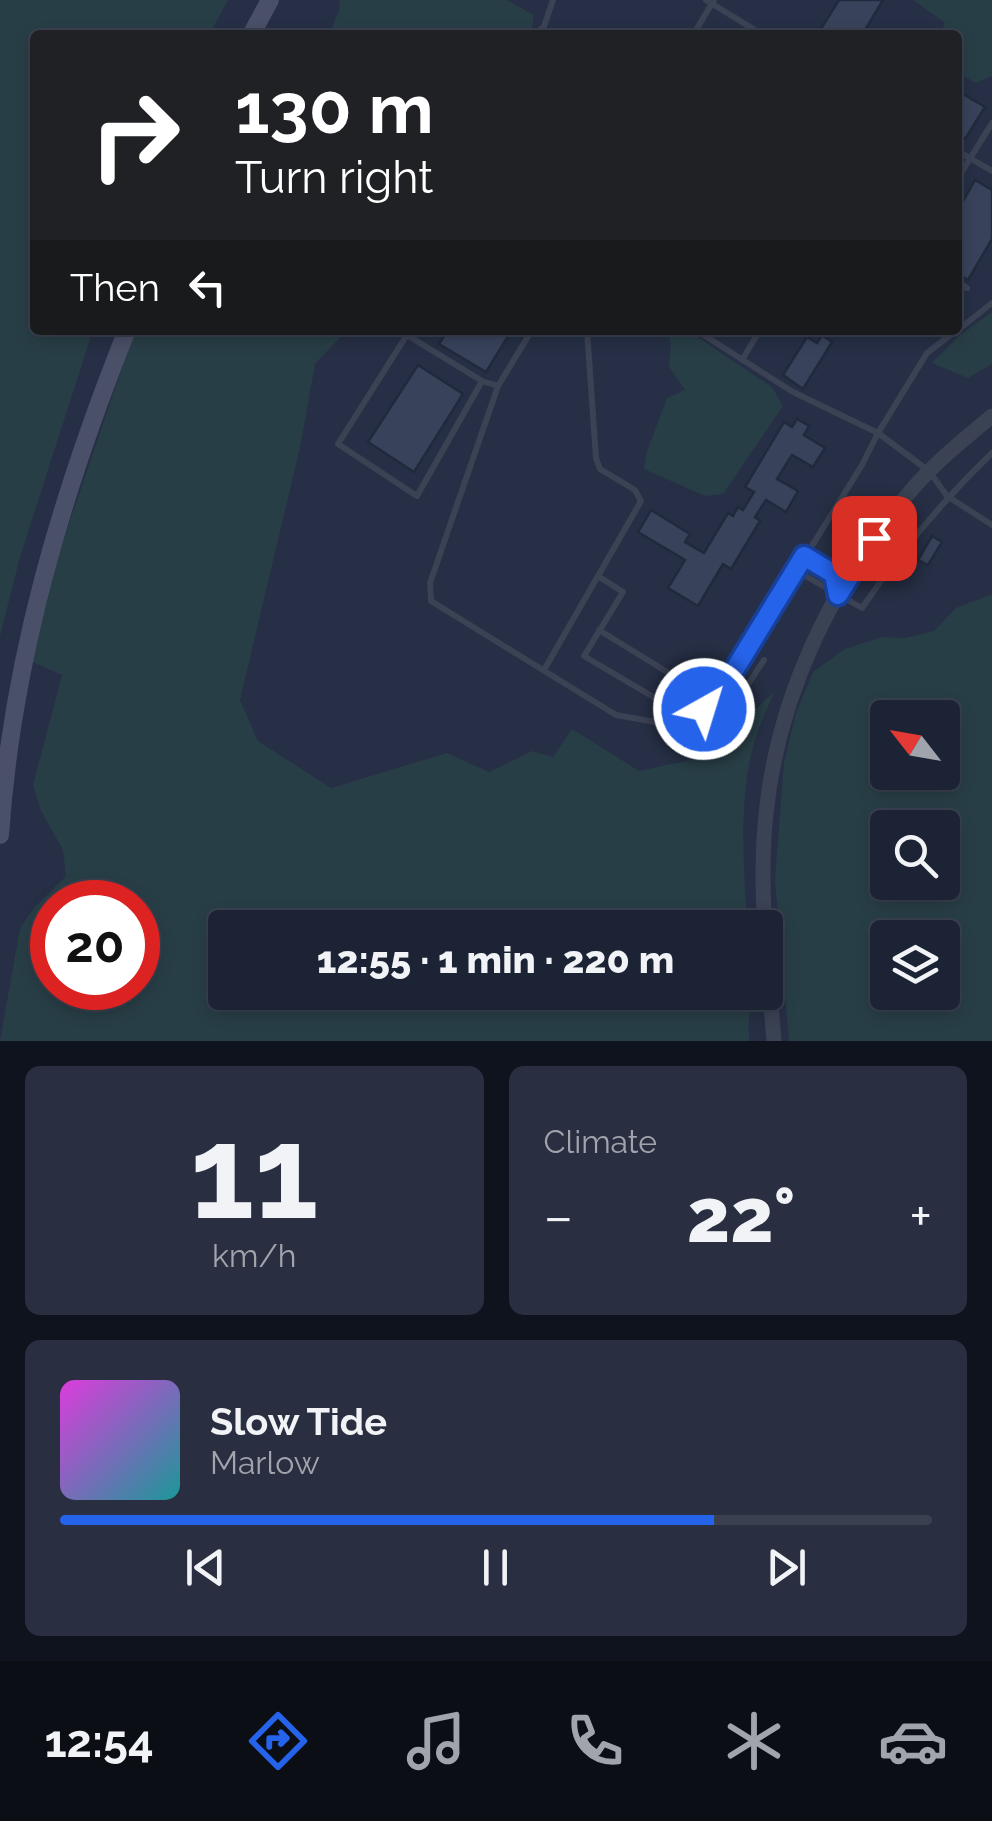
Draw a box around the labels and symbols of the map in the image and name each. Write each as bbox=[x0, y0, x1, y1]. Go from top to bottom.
pin bbox=[832, 496, 917, 581]
position arrow bbox=[652, 657, 756, 761]
north arrow bbox=[870, 700, 960, 790]
speed limit sign: 20 bbox=[30, 880, 160, 1010]

